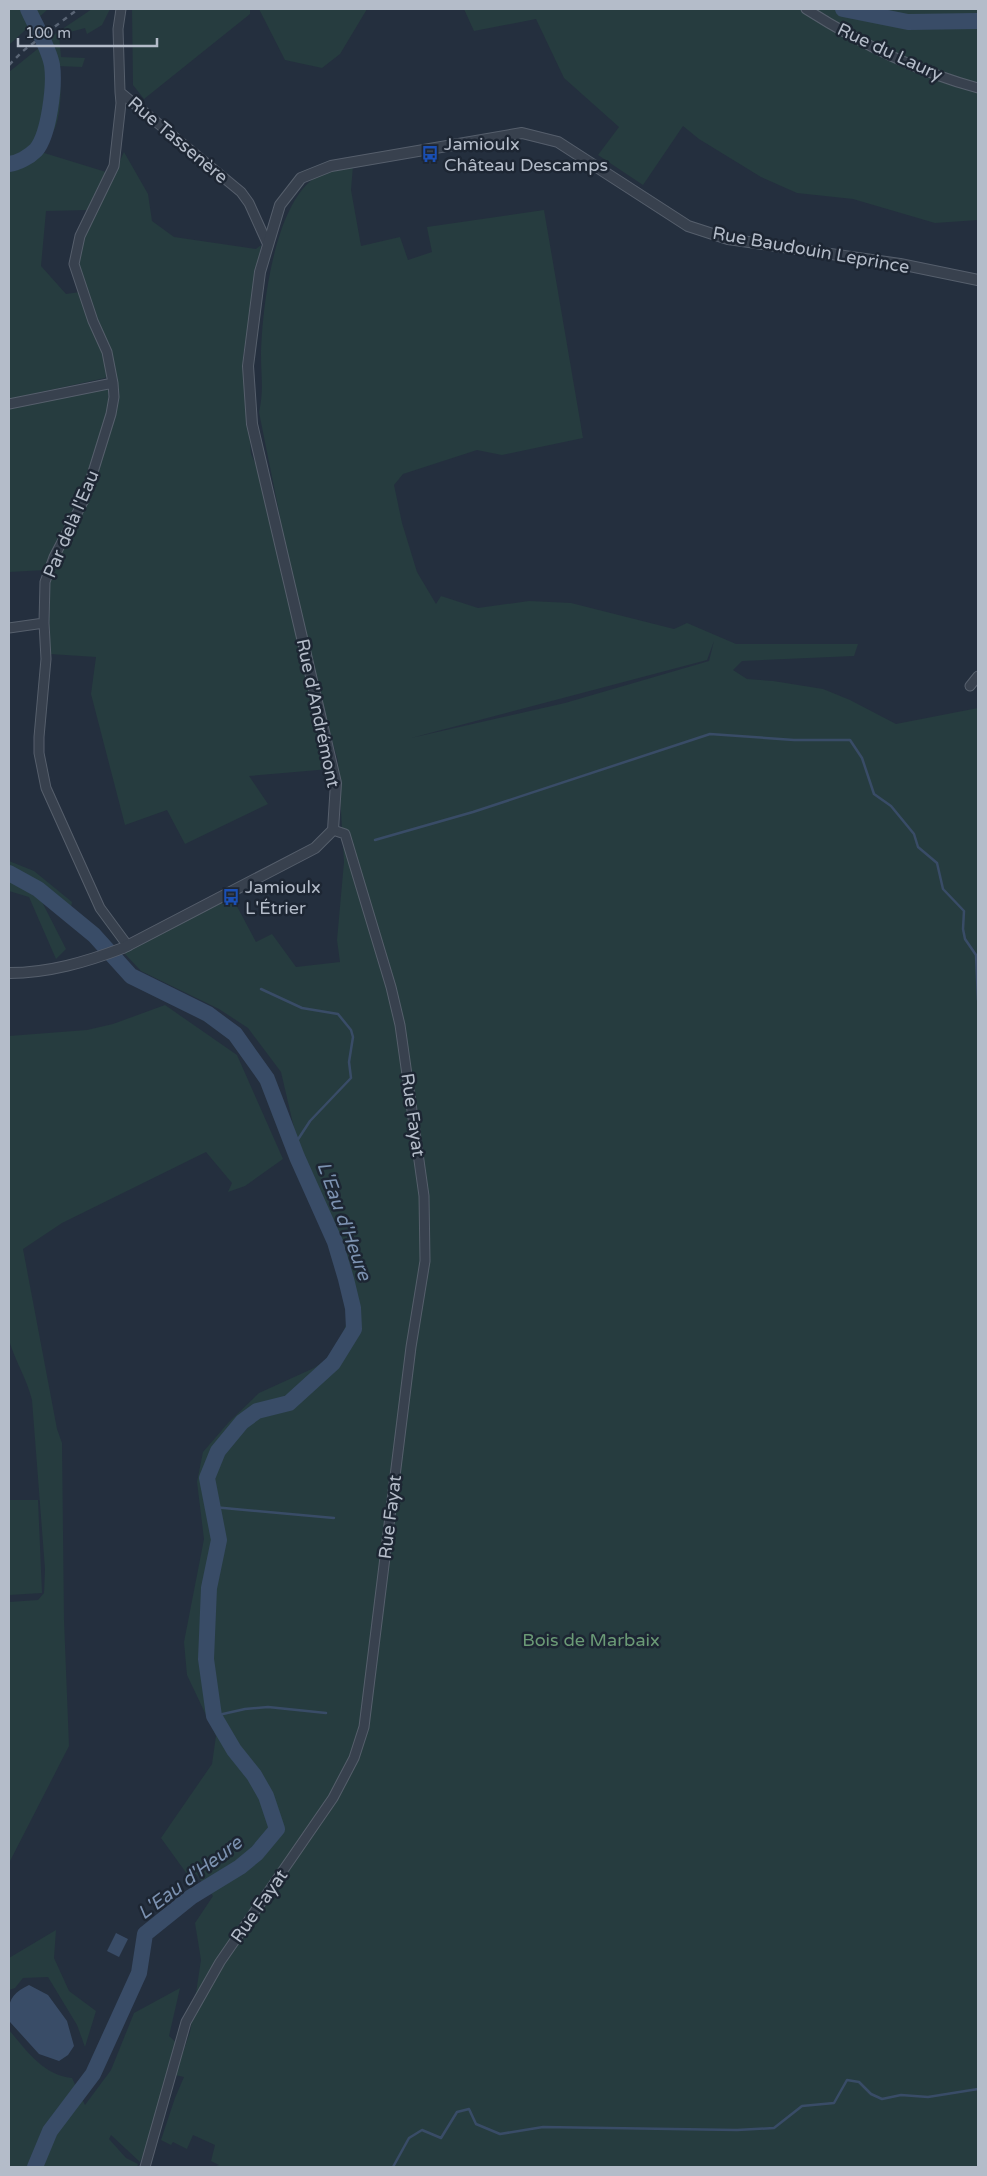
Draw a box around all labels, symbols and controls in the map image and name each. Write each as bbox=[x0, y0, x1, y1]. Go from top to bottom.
scale bar bbox=[18, 15, 156, 47]
street label: Rue du Laury bbox=[834, 18, 946, 86]
text: 100 m bbox=[25, 24, 71, 42]
street label: Rue Tassenère bbox=[124, 92, 232, 188]
place label: Jamioulx Château Descamps bbox=[444, 133, 608, 176]
bus stop icon: Jamioulx Château Descamps bbox=[420, 144, 440, 164]
street label: Rue Baudouin Leprince bbox=[711, 222, 911, 278]
street label: Par delà l'Eau bbox=[38, 467, 104, 581]
street label: Rue d'Andrémont bbox=[291, 637, 345, 790]
place label: Jamioulx L'Étrier bbox=[245, 876, 321, 919]
bus stop icon: Jamioulx L'Étrier bbox=[221, 887, 241, 907]
street label: Rue Fayat bbox=[396, 1072, 430, 1158]
water label: L'Eau d'Heure bbox=[312, 1159, 376, 1284]
street label: Rue Fayat bbox=[374, 1474, 406, 1560]
park label: Bois de Marbaix bbox=[522, 1629, 660, 1651]
water label: L'Eau d'Heure bbox=[134, 1831, 247, 1924]
street label: Rue Fayat bbox=[226, 1865, 292, 1947]

